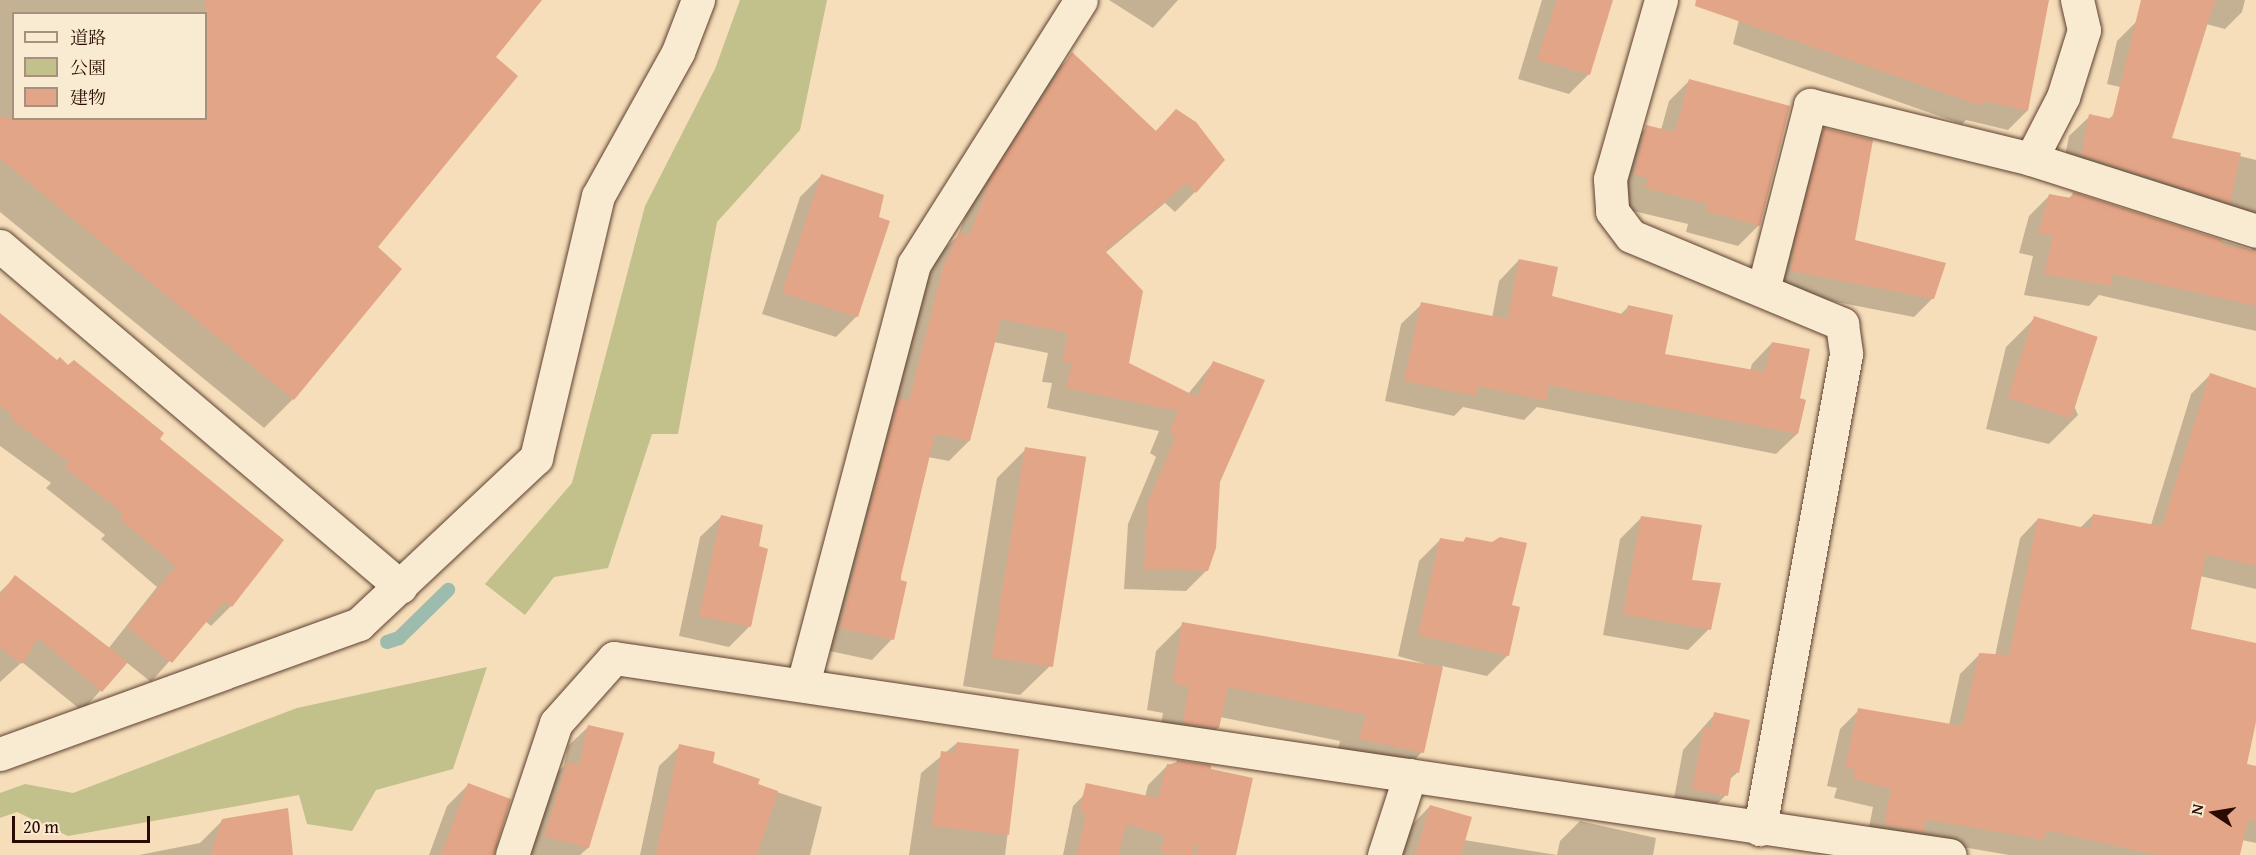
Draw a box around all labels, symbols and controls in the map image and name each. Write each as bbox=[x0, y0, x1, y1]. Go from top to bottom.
legend bbox=[12, 12, 207, 120]
text: 道路 bbox=[70, 24, 106, 51]
text: 公園 bbox=[70, 54, 106, 81]
text: 建物 bbox=[70, 84, 106, 111]
north arrow bbox=[2184, 783, 2244, 843]
text: N bbox=[2184, 802, 2209, 817]
scale bar bbox=[15, 804, 153, 842]
text: 20 m bbox=[23, 813, 59, 840]

